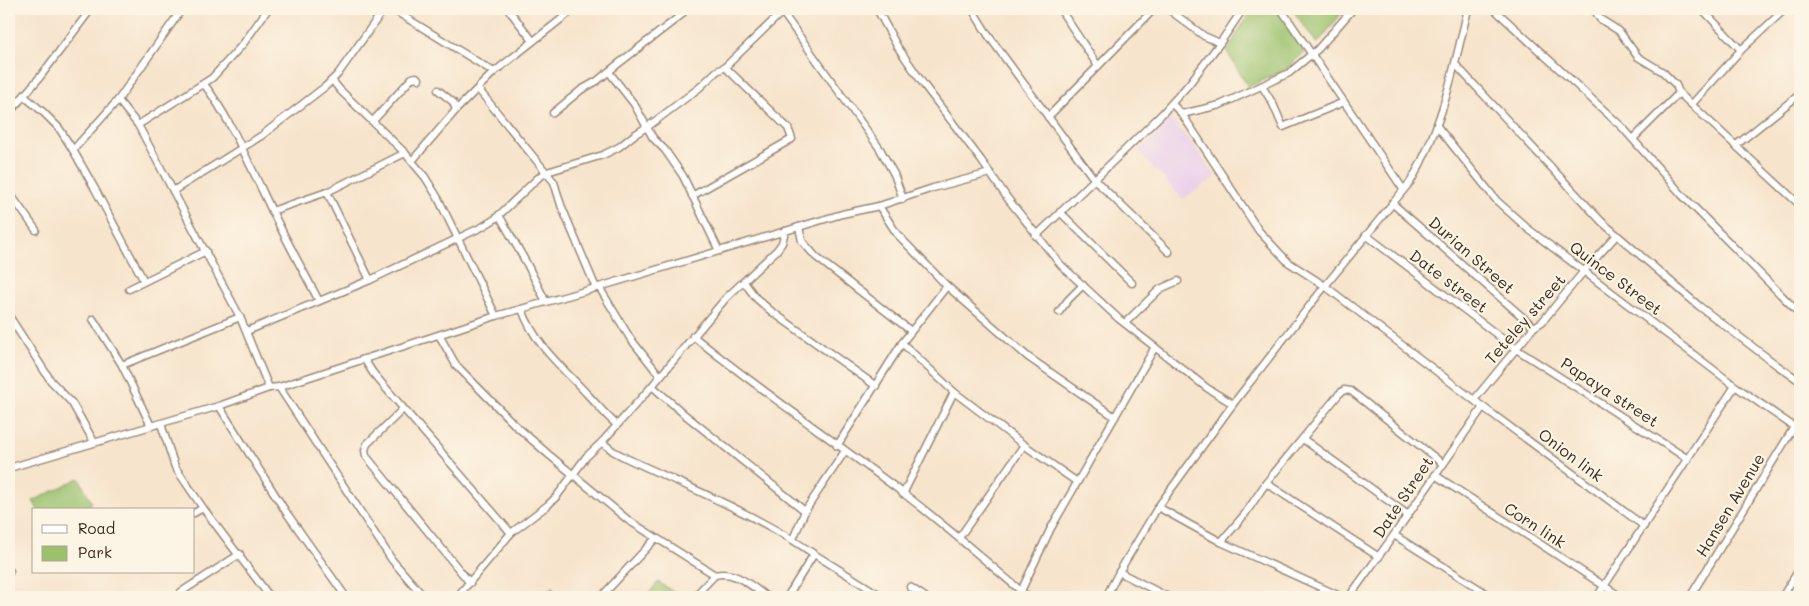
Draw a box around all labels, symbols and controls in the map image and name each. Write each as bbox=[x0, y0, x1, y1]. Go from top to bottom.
street label: Durian Street bbox=[1425, 211, 1520, 298]
street label: Quince Street bbox=[1566, 236, 1667, 319]
street label: Date street bbox=[1406, 244, 1493, 317]
street label: Teteley street bbox=[1480, 269, 1570, 368]
street label: Papaya street bbox=[1557, 352, 1663, 431]
street label: Onion link bbox=[1535, 423, 1608, 486]
street label: Hansen Avenue bbox=[1690, 449, 1769, 560]
street label: Date Street bbox=[1368, 452, 1438, 542]
street label: Corn link bbox=[1501, 497, 1570, 552]
legend bbox=[32, 508, 195, 574]
text: Road bbox=[78, 518, 115, 538]
text: Park bbox=[78, 542, 112, 562]

